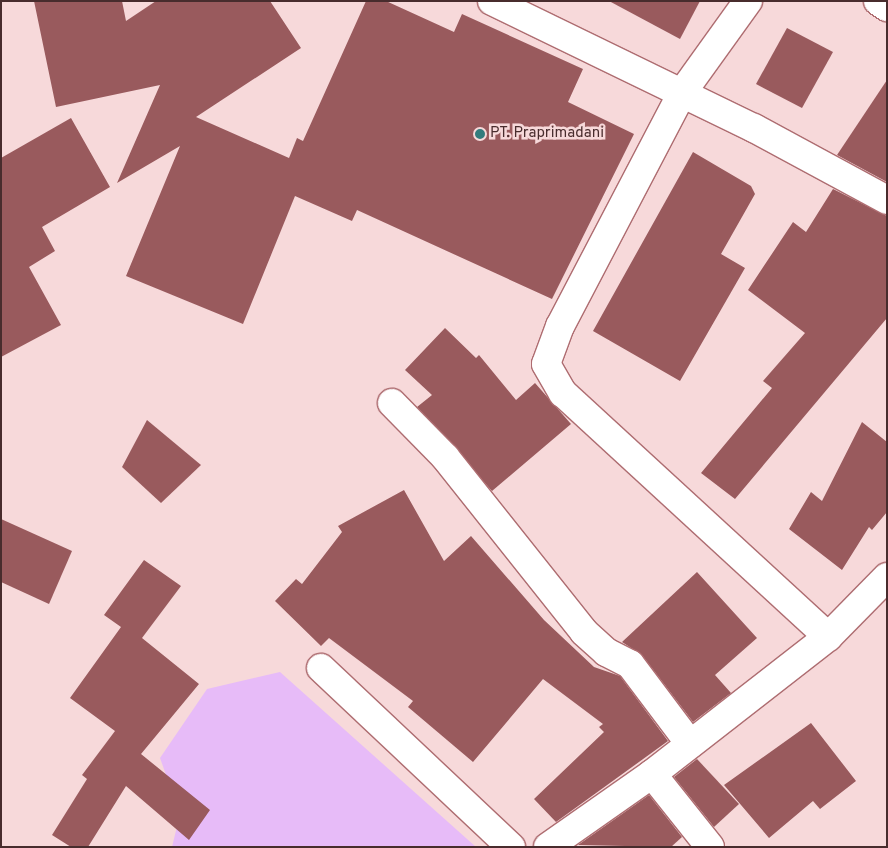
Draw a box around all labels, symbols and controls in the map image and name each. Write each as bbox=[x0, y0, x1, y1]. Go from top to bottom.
place label: PT. Praprimadani bbox=[490, 125, 604, 143]
marker: PT. Praprimadani bbox=[474, 128, 486, 140]

